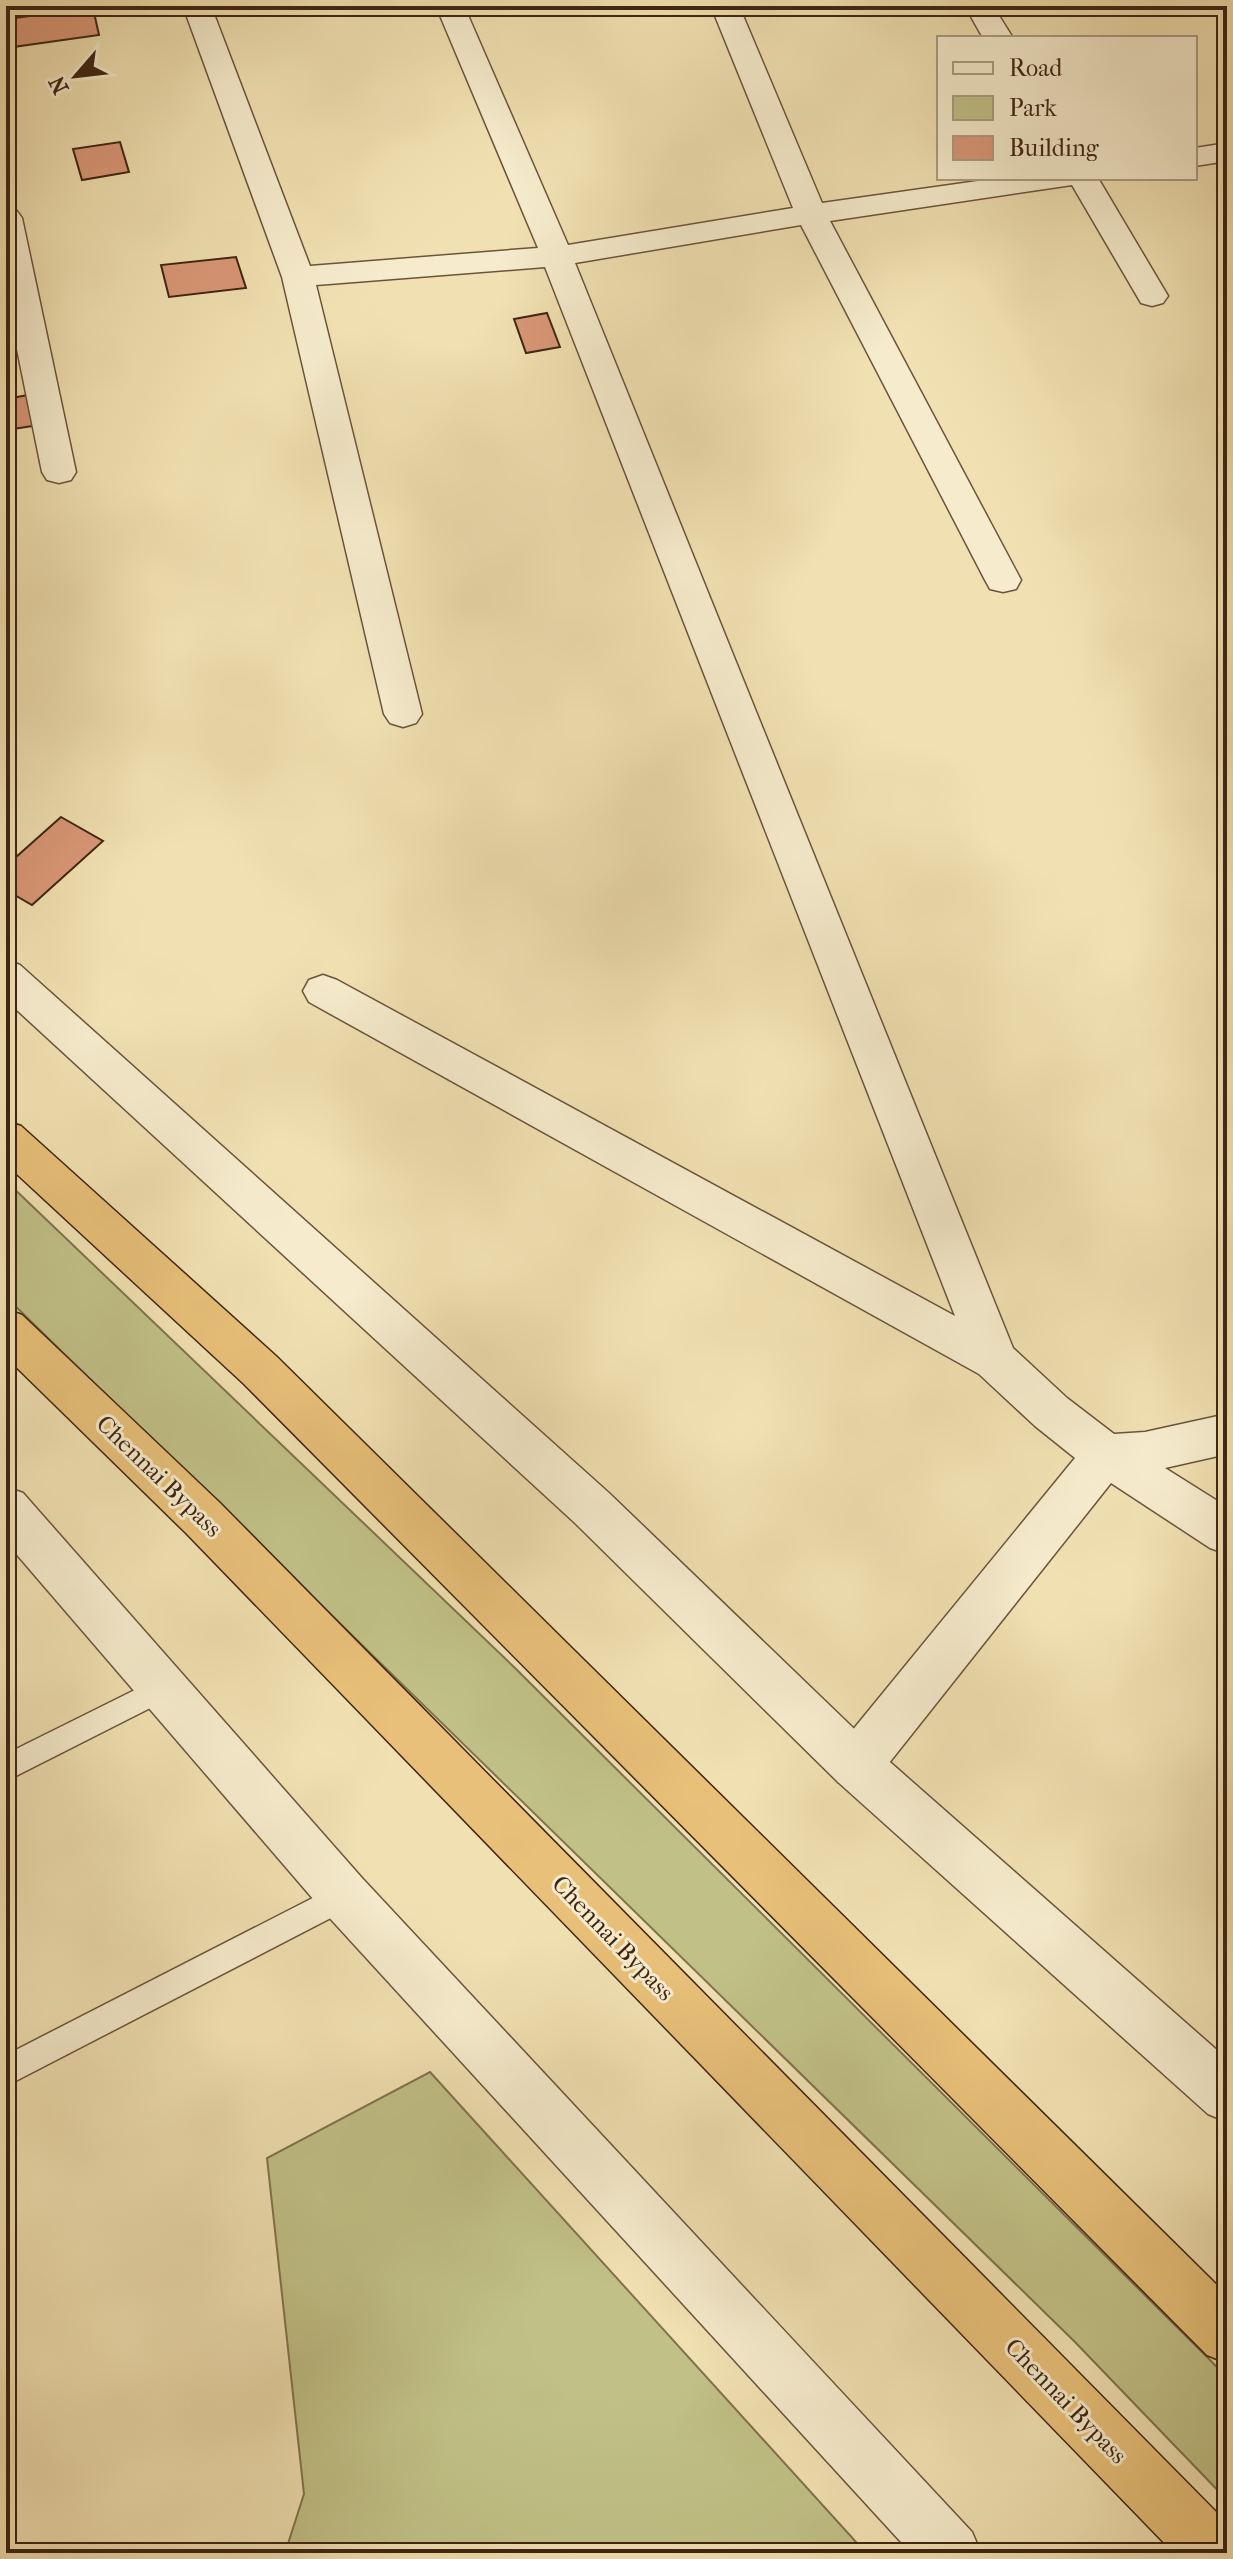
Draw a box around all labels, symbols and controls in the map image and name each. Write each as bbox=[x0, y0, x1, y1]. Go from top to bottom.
north arrow bbox=[36, 36, 116, 116]
legend bbox=[937, 36, 1197, 180]
text: Road bbox=[1009, 54, 1063, 82]
text: N bbox=[44, 71, 75, 98]
text: Park bbox=[1009, 94, 1057, 122]
text: Building bbox=[1009, 134, 1100, 162]
street label: Chennai Bypass bbox=[91, 1409, 227, 1543]
street label: Chennai Bypass bbox=[546, 1870, 680, 2006]
street label: Chennai Bypass bbox=[999, 2333, 1133, 2469]

